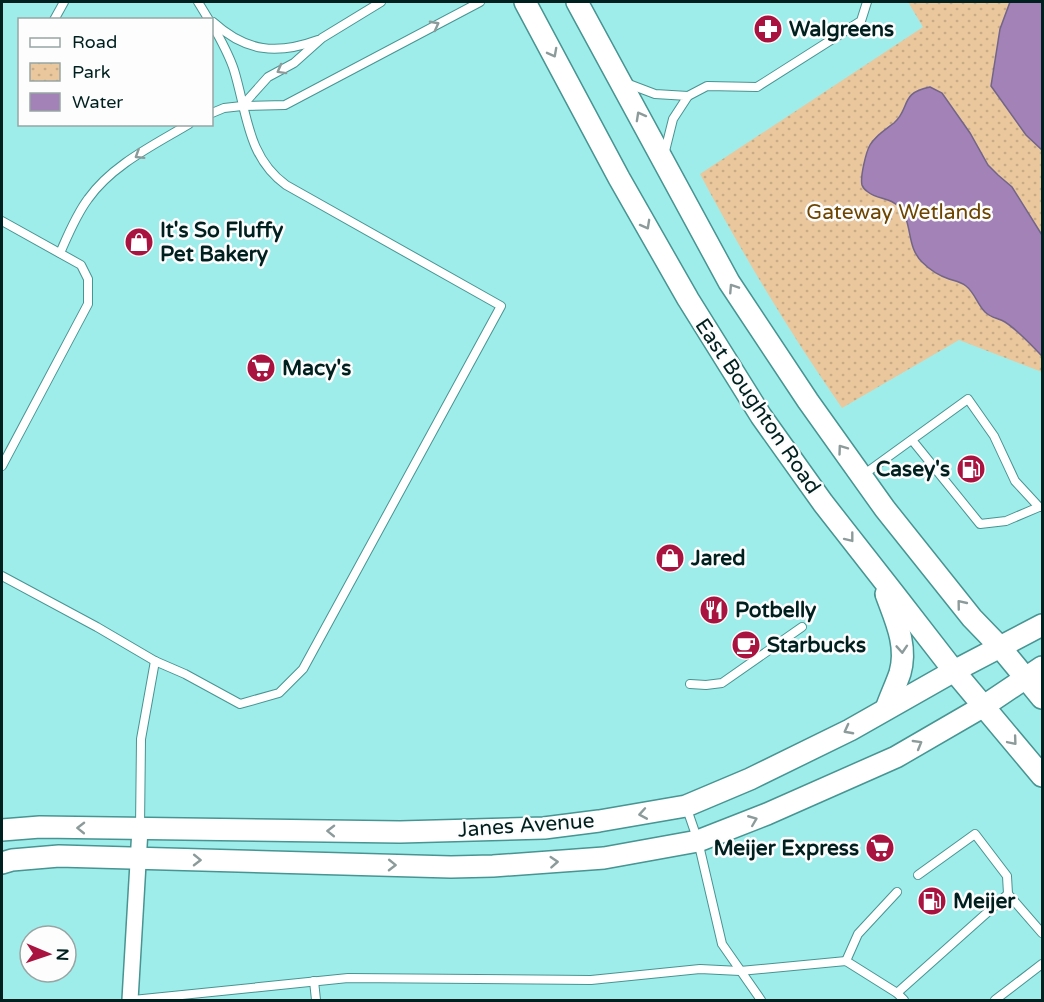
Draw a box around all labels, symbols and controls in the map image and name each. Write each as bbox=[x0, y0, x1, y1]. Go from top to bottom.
pharmacy icon: Walgreens bbox=[752, 13, 784, 45]
place label: Walgreens bbox=[789, 17, 894, 42]
legend bbox=[18, 18, 213, 126]
one-way arrow bbox=[429, 21, 440, 32]
text: Road bbox=[72, 31, 117, 53]
one-way arrow bbox=[546, 47, 557, 57]
text: Park bbox=[72, 61, 111, 83]
one-way arrow bbox=[277, 63, 287, 74]
text: Water bbox=[72, 91, 123, 113]
one-way arrow bbox=[636, 112, 647, 123]
one-way arrow bbox=[135, 147, 145, 159]
park label: Gateway Wetlands bbox=[806, 200, 992, 225]
place label: It's So Fluffy Pet Bakery bbox=[160, 218, 284, 267]
one-way arrow bbox=[638, 218, 650, 229]
shop icon: It's So Fluffy Pet Bakery bbox=[123, 226, 155, 258]
one-way arrow bbox=[729, 284, 741, 294]
street label: East Boughton Road bbox=[690, 314, 826, 499]
supermarket icon: Macy's bbox=[245, 352, 277, 384]
place label: Macy's bbox=[282, 356, 351, 381]
one-way arrow bbox=[839, 445, 850, 456]
fuel station icon: Casey's bbox=[955, 453, 987, 485]
place label: Casey's bbox=[876, 457, 950, 482]
one-way arrow bbox=[843, 532, 854, 543]
shop icon: Jared bbox=[654, 542, 686, 574]
place label: Jared bbox=[690, 546, 745, 571]
restaurant icon: Potbelly bbox=[698, 594, 730, 626]
place label: Potbelly bbox=[735, 598, 817, 623]
one-way arrow bbox=[957, 600, 968, 611]
cafe icon: Starbucks bbox=[730, 629, 762, 661]
place label: Starbucks bbox=[767, 633, 866, 658]
one-way arrow bbox=[895, 645, 908, 654]
one-way arrow bbox=[844, 723, 855, 734]
one-way arrow bbox=[1006, 734, 1017, 745]
one-way arrow bbox=[912, 740, 922, 752]
one-way arrow bbox=[638, 807, 647, 819]
street label: Janes Avenue bbox=[457, 808, 595, 843]
one-way arrow bbox=[746, 815, 757, 827]
one-way arrow bbox=[77, 822, 86, 834]
one-way arrow bbox=[326, 825, 335, 837]
supermarket icon: Meijer Express bbox=[864, 832, 896, 864]
place label: Meijer Express bbox=[713, 836, 859, 861]
one-way arrow bbox=[193, 854, 202, 867]
one-way arrow bbox=[550, 856, 559, 869]
one-way arrow bbox=[388, 859, 397, 871]
fuel station icon: Meijer bbox=[916, 885, 948, 917]
place label: Meijer bbox=[953, 889, 1016, 914]
north arrow bbox=[18, 924, 78, 984]
text: N bbox=[52, 948, 72, 961]

